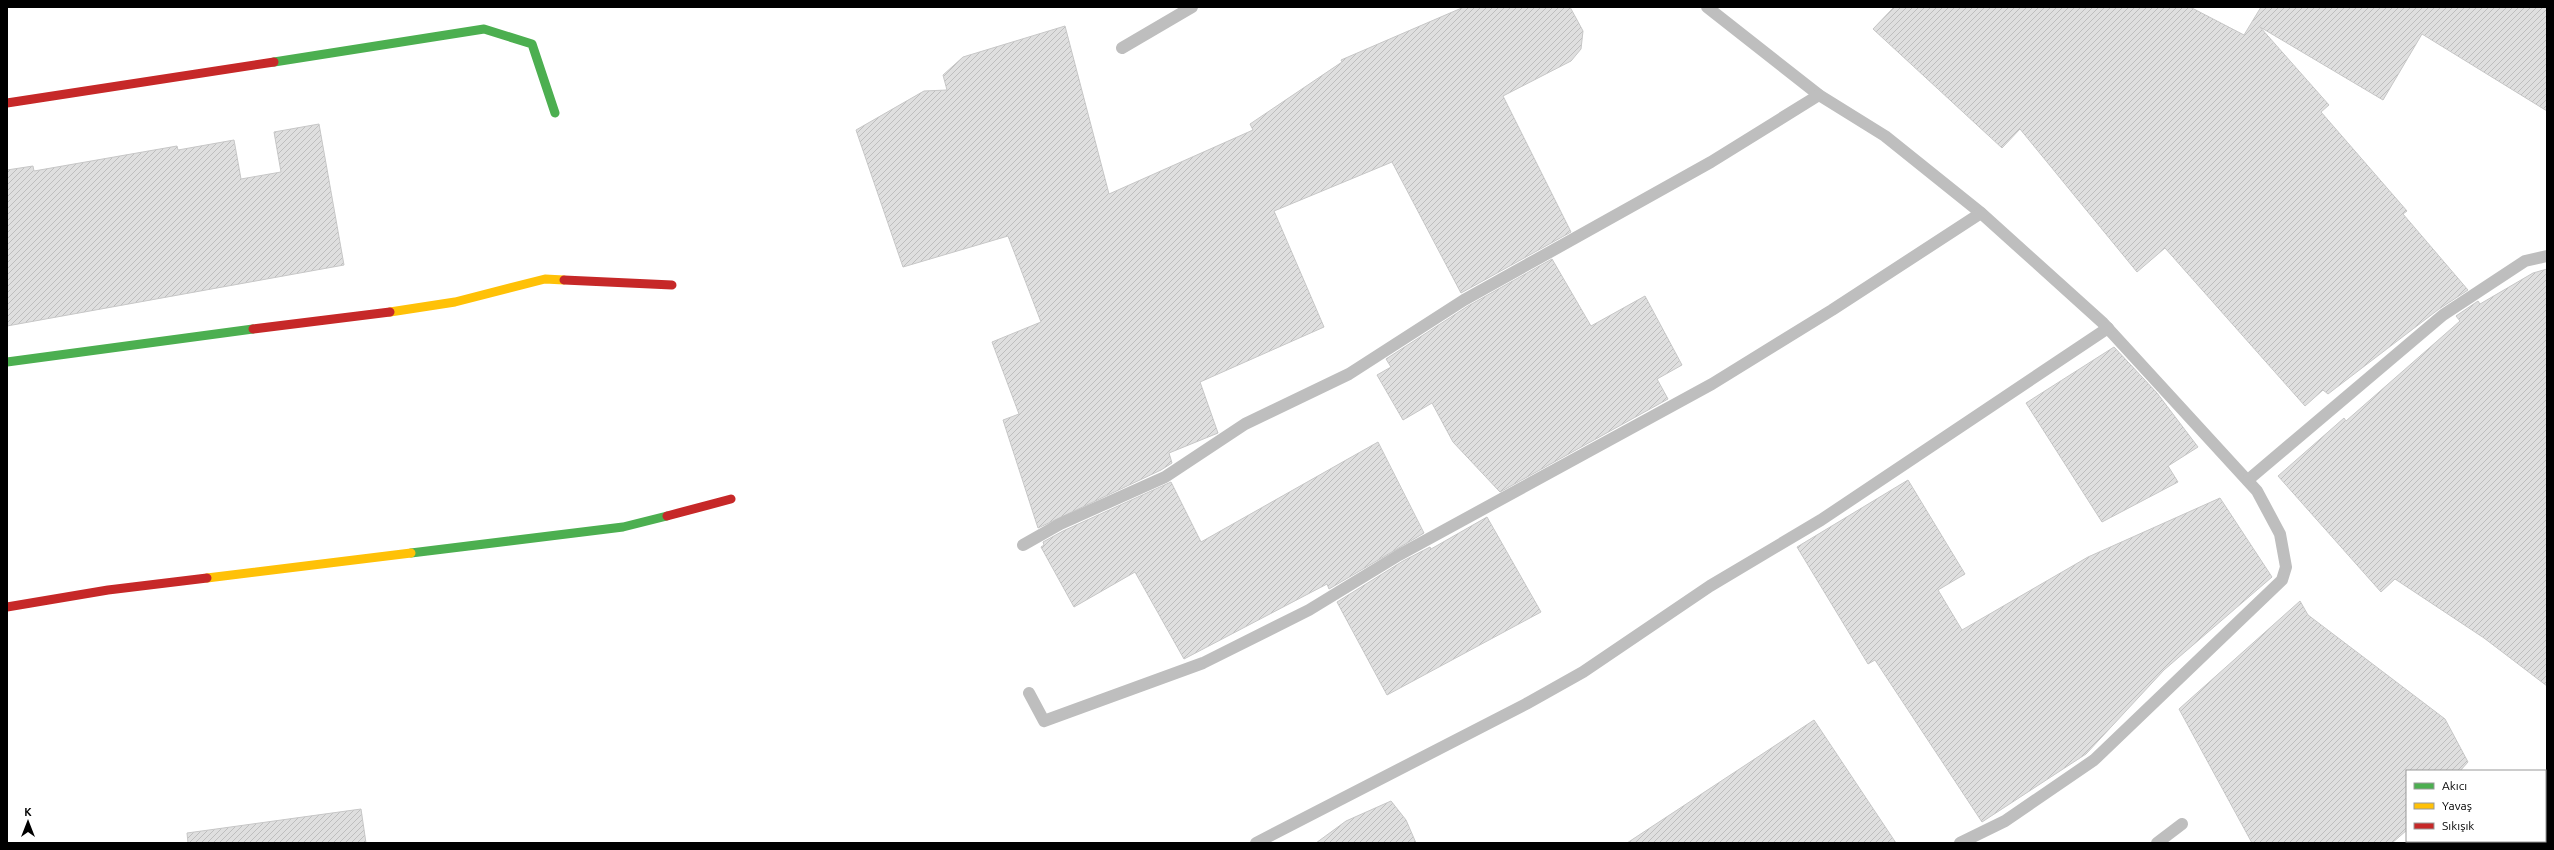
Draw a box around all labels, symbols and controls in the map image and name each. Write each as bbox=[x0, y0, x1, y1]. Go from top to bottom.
legend bbox=[2406, 770, 2546, 842]
text: Akıcı bbox=[2442, 779, 2467, 792]
text: Yavaş bbox=[2442, 799, 2472, 812]
north arrow bbox=[8, 802, 48, 842]
text: K bbox=[24, 806, 32, 818]
text: Sıkışık bbox=[2442, 819, 2474, 832]

